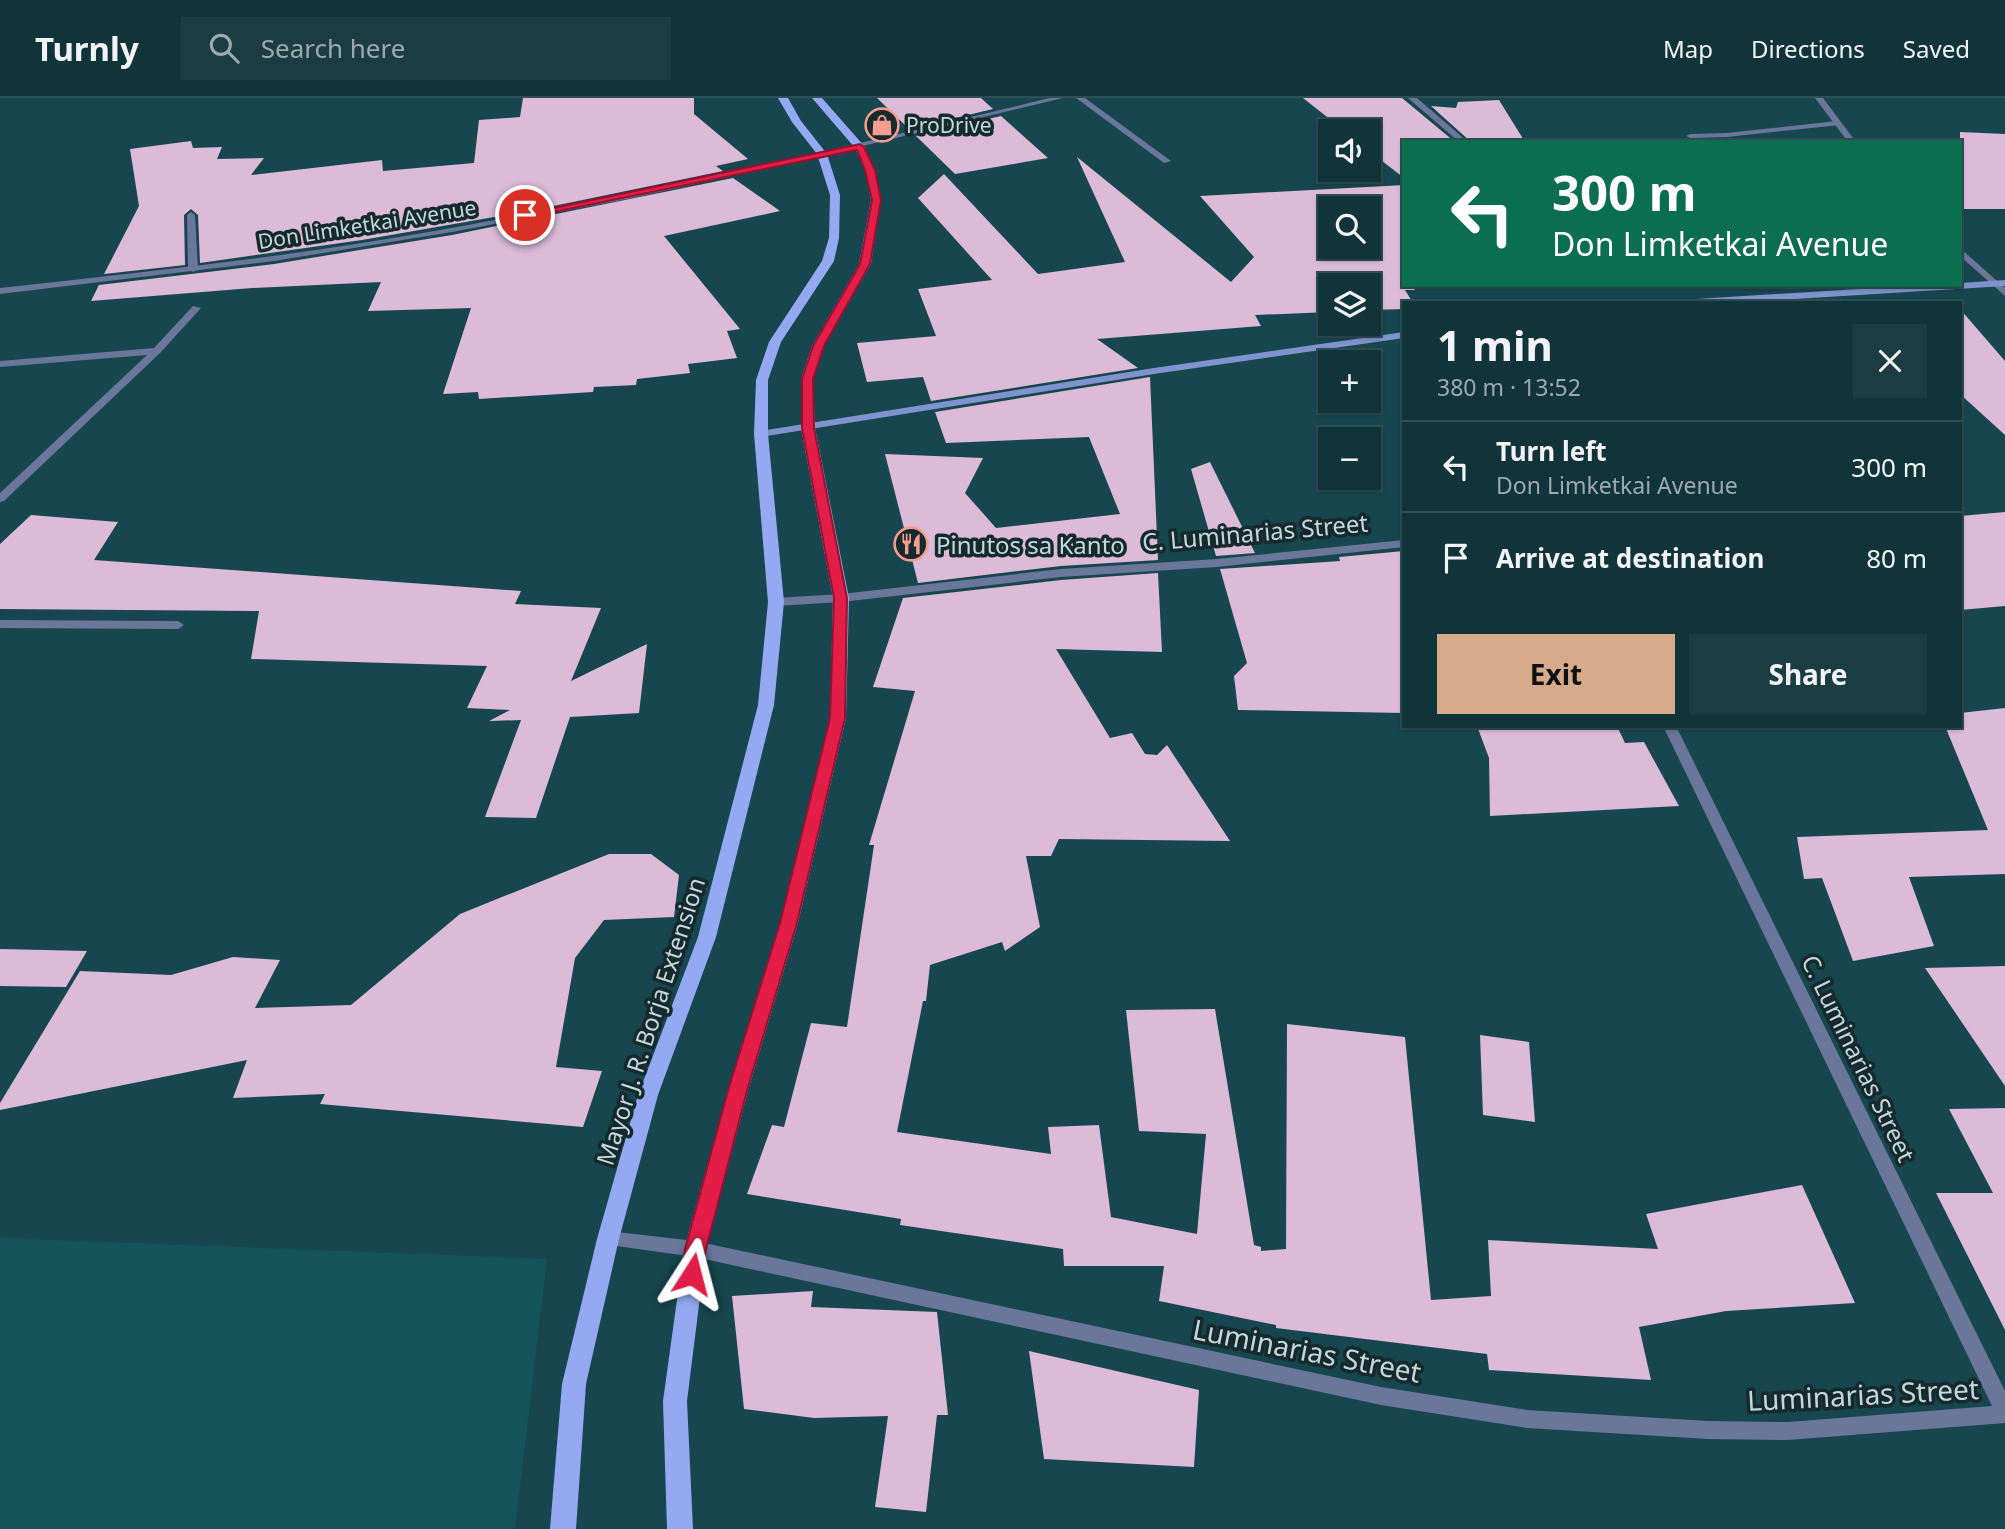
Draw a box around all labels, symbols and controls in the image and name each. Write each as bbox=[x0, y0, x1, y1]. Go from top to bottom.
search box bbox=[181, 17, 671, 80]
text: Turnly bbox=[35, 26, 139, 71]
icon: search bbox=[205, 29, 243, 67]
text: Search here bbox=[261, 30, 405, 66]
text: Map bbox=[1663, 32, 1713, 65]
text: Directions bbox=[1751, 32, 1865, 65]
text: Saved bbox=[1903, 32, 1970, 65]
shop icon: ProDrive bbox=[863, 106, 901, 144]
place label: ProDrive bbox=[906, 111, 992, 139]
map controls bbox=[1318, 119, 1381, 490]
button: sound bbox=[1318, 119, 1381, 182]
text: 300 m bbox=[1552, 159, 1697, 225]
icon: left bbox=[1437, 168, 1528, 259]
pin bbox=[495, 185, 555, 245]
street label: Don Limketkai Avenue bbox=[256, 193, 478, 255]
icon: arrive bbox=[506, 196, 544, 234]
button: search bbox=[1318, 196, 1381, 259]
text: Don Limketkai Avenue bbox=[1552, 222, 1888, 265]
button: layers bbox=[1318, 273, 1381, 336]
text: 1 min bbox=[1437, 316, 1553, 373]
button: close bbox=[1853, 324, 1927, 398]
button: + bbox=[1318, 350, 1381, 413]
text: 380 m · 13:52 bbox=[1437, 371, 1581, 403]
button: − bbox=[1318, 427, 1381, 490]
text: Turn left bbox=[1496, 433, 1607, 469]
icon: left bbox=[1437, 448, 1475, 486]
text: 300 m bbox=[1851, 449, 1927, 485]
text: Don Limketkai Avenue bbox=[1496, 469, 1738, 501]
street label: C. Luminarias Street bbox=[1141, 506, 1370, 558]
restaurant icon: Pinutos sa Kanto bbox=[892, 525, 930, 563]
place label: Pinutos sa Kanto bbox=[936, 528, 1125, 561]
icon: arrive bbox=[1437, 539, 1475, 577]
text: Arrive at destination bbox=[1496, 540, 1765, 576]
text: 80 m bbox=[1866, 540, 1927, 576]
button: Exit bbox=[1437, 634, 1675, 714]
button: Share bbox=[1689, 634, 1927, 714]
street label: Mayor J. R. Borja Extension bbox=[588, 873, 712, 1169]
street label: C. Luminarias Street bbox=[1795, 949, 1924, 1167]
position arrow bbox=[655, 1237, 729, 1311]
street label: Luminarias Street bbox=[1190, 1309, 1424, 1391]
street label: Luminarias Street bbox=[1746, 1369, 1980, 1419]

